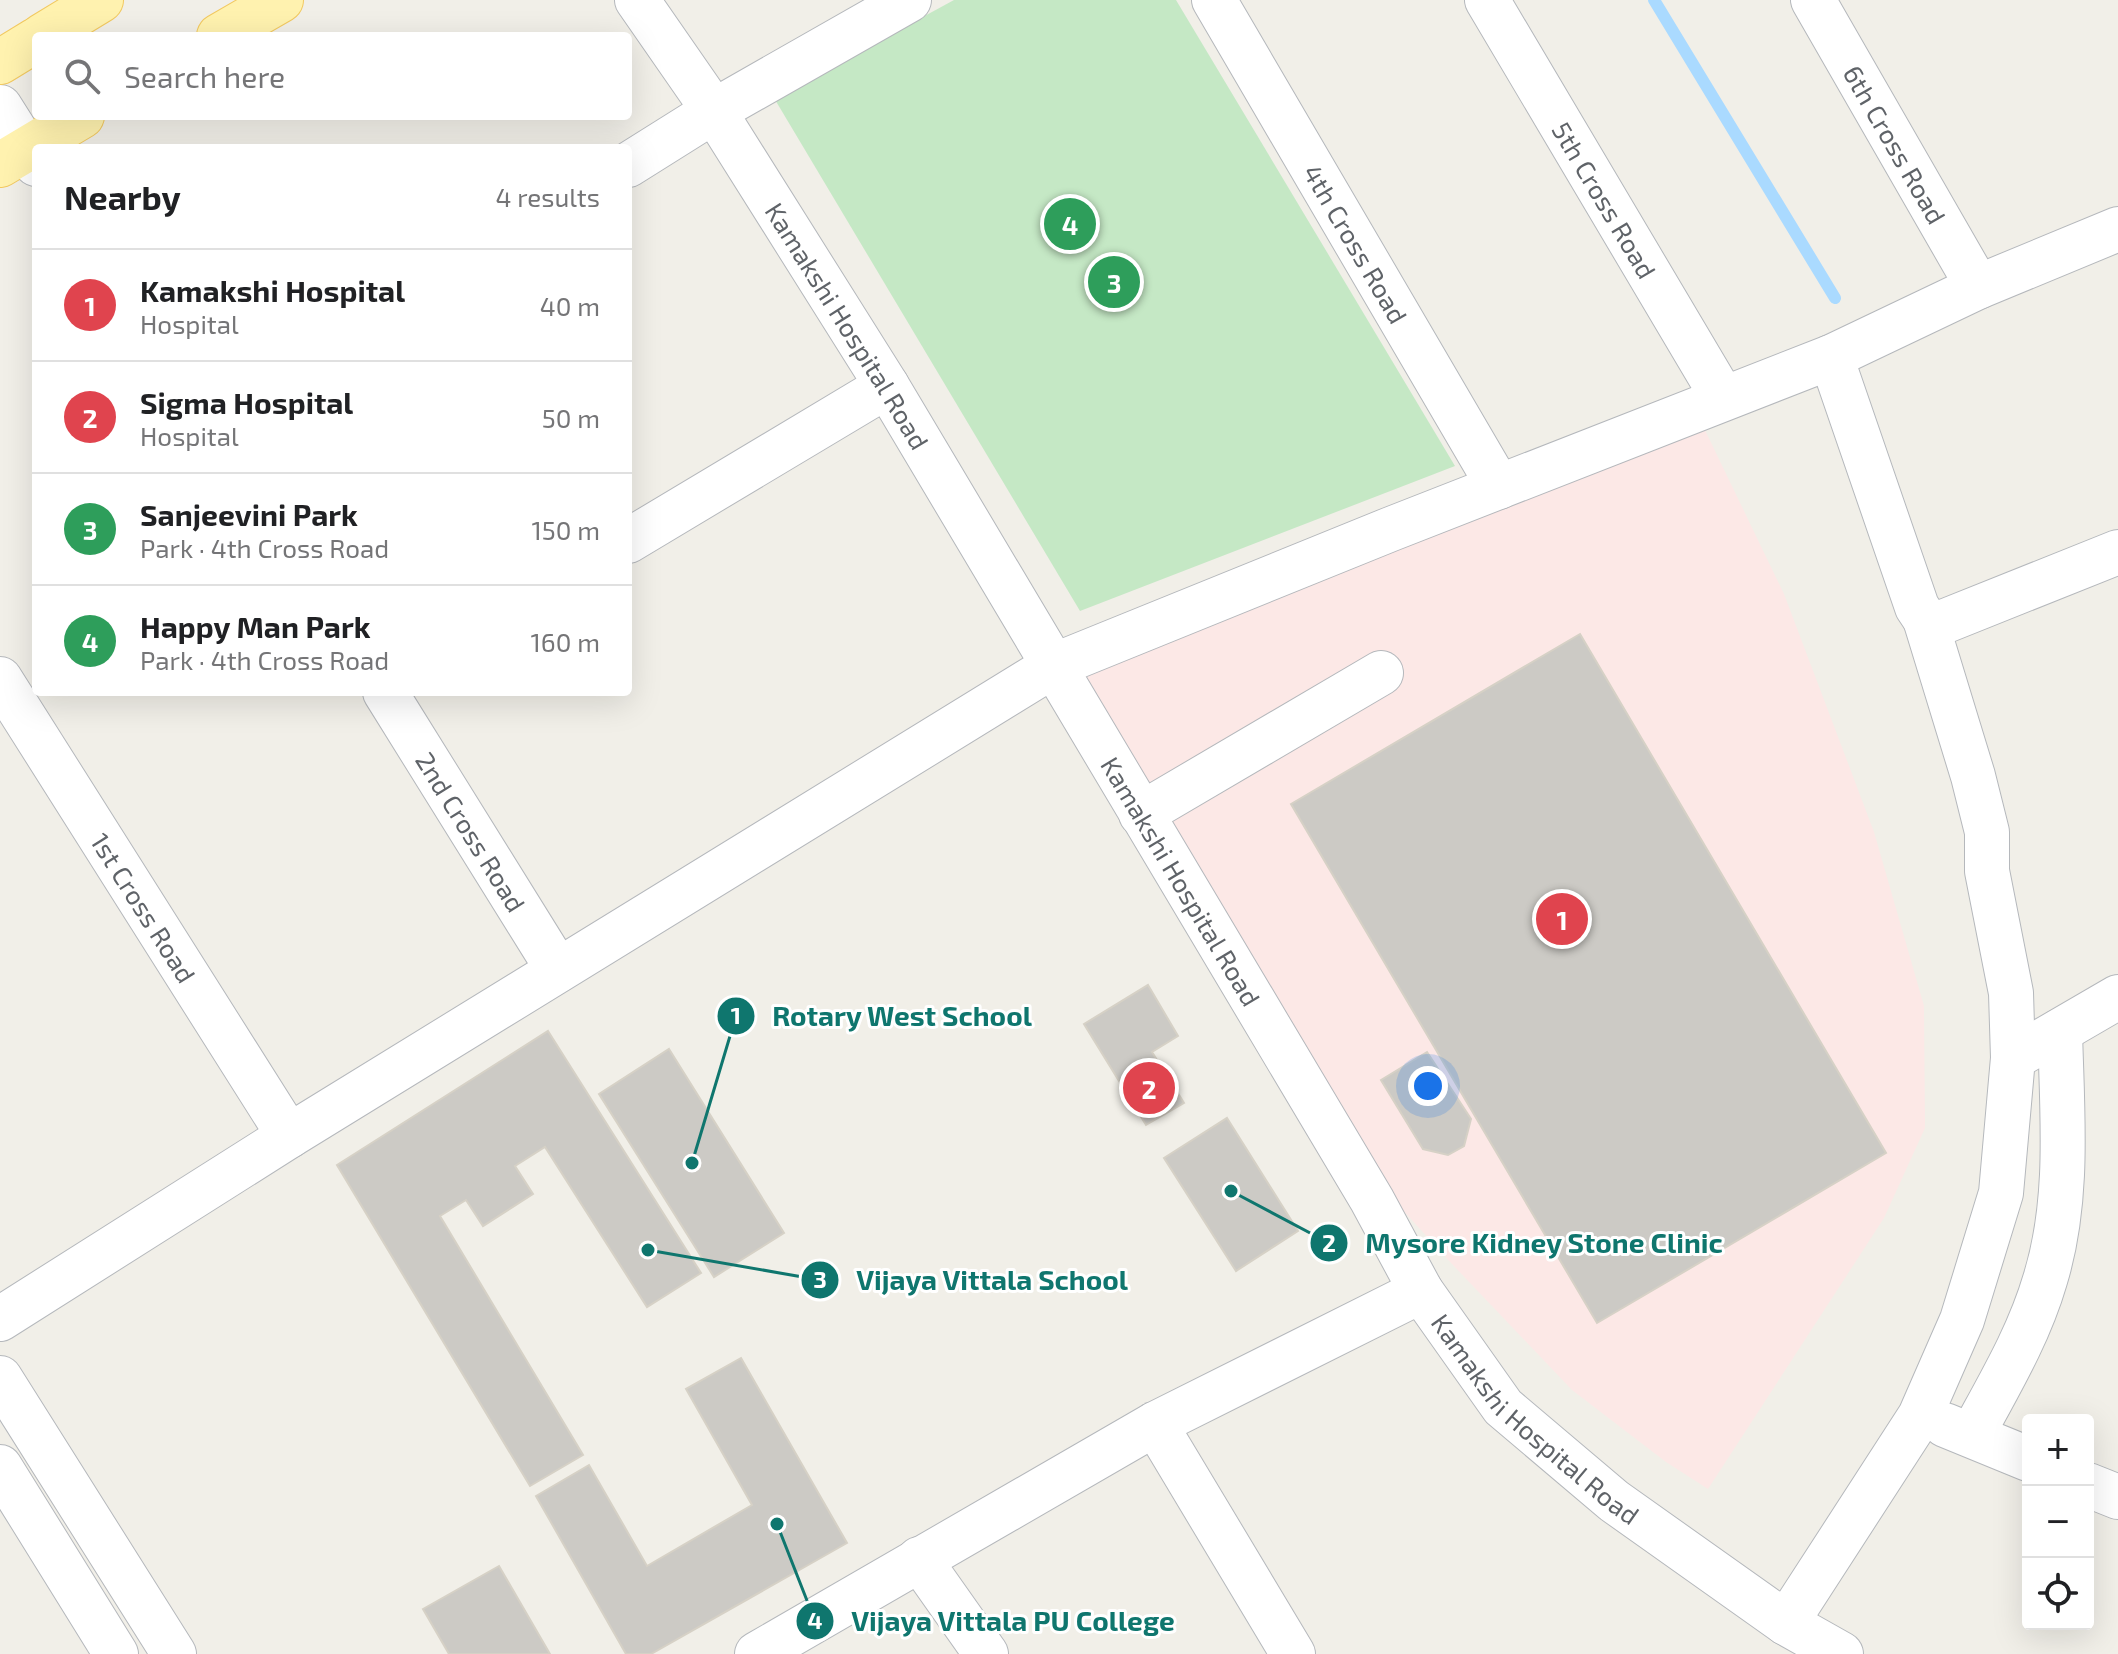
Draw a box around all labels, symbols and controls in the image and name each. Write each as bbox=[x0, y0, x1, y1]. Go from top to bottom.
search box bbox=[32, 32, 632, 120]
icon: search bbox=[60, 54, 104, 98]
text: Search here bbox=[124, 58, 285, 94]
street label: 6th Cross Road bbox=[1838, 59, 1953, 229]
street label: 5th Cross Road bbox=[1547, 116, 1664, 283]
street label: 4th Cross Road bbox=[1298, 158, 1415, 328]
text: Nearby bbox=[64, 176, 181, 217]
text: 4 results bbox=[495, 181, 600, 212]
pin: 4 bbox=[1044, 194, 1096, 254]
street label: Kamakshi Hospital Road bbox=[760, 196, 936, 454]
pin: 3 bbox=[1088, 252, 1140, 312]
text: Kamakshi Hospital bbox=[140, 272, 405, 308]
text: 1 bbox=[84, 290, 96, 321]
text: 40 m bbox=[540, 290, 600, 321]
text: Hospital bbox=[140, 308, 239, 339]
text: Sigma Hospital bbox=[140, 384, 353, 420]
text: 2 bbox=[82, 402, 98, 433]
text: 50 m bbox=[542, 402, 600, 433]
text: Hospital bbox=[140, 420, 239, 451]
text: Sanjeevini Park bbox=[140, 496, 358, 532]
text: 3 bbox=[83, 514, 97, 545]
text: 150 m bbox=[531, 514, 600, 545]
text: Park · 4th Cross Road bbox=[140, 532, 389, 563]
text: Happy Man Park bbox=[140, 608, 371, 644]
text: 4 bbox=[82, 626, 98, 657]
text: 160 m bbox=[531, 626, 600, 657]
text: Park · 4th Cross Road bbox=[140, 644, 389, 675]
street label: 2nd Cross Road bbox=[410, 746, 533, 917]
street label: Kamakshi Hospital Road bbox=[1096, 751, 1268, 1011]
street label: 1st Cross Road bbox=[85, 827, 203, 988]
pin: 1 bbox=[1536, 889, 1588, 949]
callout: Rotary West School bbox=[716, 990, 1049, 1042]
text: Rotary West School bbox=[772, 998, 1033, 1032]
text: 1 bbox=[731, 1000, 741, 1029]
pin: 2 bbox=[1123, 1058, 1175, 1118]
your location bbox=[1408, 1066, 1448, 1106]
callout: Mysore Kidney Stone Clinic bbox=[1309, 1217, 1739, 1269]
text: Mysore Kidney Stone Clinic bbox=[1365, 1225, 1723, 1259]
text: 2 bbox=[1322, 1228, 1336, 1257]
callout: Vijaya Vittala School bbox=[800, 1254, 1145, 1306]
text: Vijaya Vittala School bbox=[856, 1262, 1129, 1296]
text: 3 bbox=[813, 1264, 827, 1293]
street label: Kamakshi Hospital Road bbox=[1426, 1307, 1646, 1530]
map controls bbox=[2022, 1414, 2094, 1630]
button: + bbox=[2022, 1414, 2094, 1486]
button: − bbox=[2022, 1486, 2094, 1558]
button: locate bbox=[2022, 1558, 2094, 1630]
callout: Vijaya Vittala PU College bbox=[795, 1595, 1192, 1647]
text: Vijaya Vittala PU College bbox=[851, 1603, 1175, 1637]
text: 4 bbox=[807, 1605, 823, 1634]

